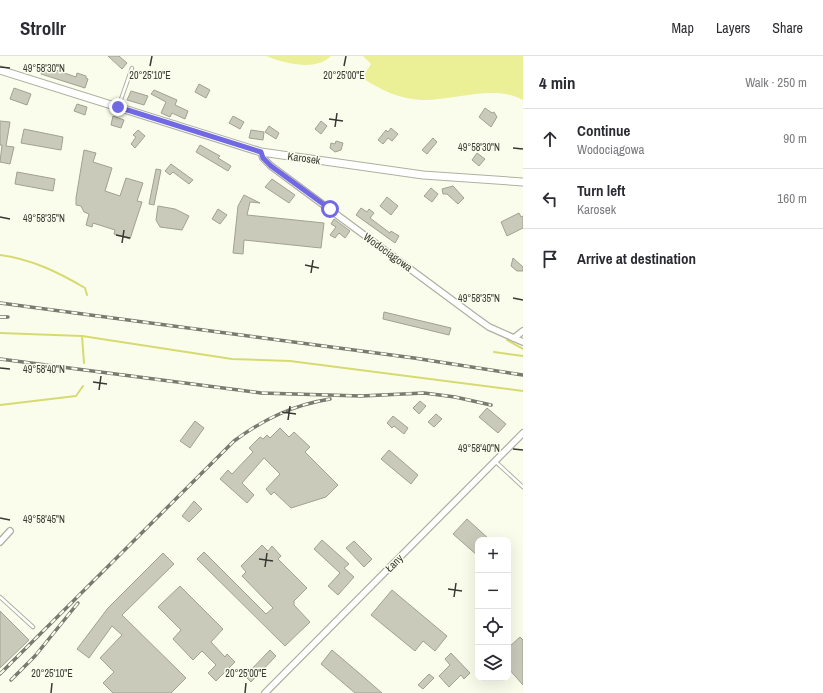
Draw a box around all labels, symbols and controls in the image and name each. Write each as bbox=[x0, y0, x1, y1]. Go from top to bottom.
text: Strollr bbox=[20, 15, 66, 41]
text: Map bbox=[672, 19, 694, 37]
text: Layers bbox=[716, 19, 750, 37]
text: Share bbox=[772, 19, 803, 37]
text: 49°58'30"N bbox=[23, 62, 65, 75]
text: 20°25'10"E bbox=[129, 69, 171, 82]
text: 20°25'00"E bbox=[323, 69, 365, 82]
text: 4 min bbox=[539, 71, 575, 94]
text: Walk · 250 m bbox=[745, 74, 807, 91]
route end bbox=[109, 98, 127, 116]
text: Continue bbox=[577, 120, 630, 141]
icon: ahead bbox=[539, 128, 561, 150]
text: 90 m bbox=[783, 130, 807, 147]
text: 49°58'30"N bbox=[458, 141, 500, 154]
text: Wodociągowa bbox=[577, 141, 644, 158]
street label: Karosek bbox=[287, 149, 322, 167]
text: Turn left bbox=[577, 180, 625, 201]
icon: left bbox=[539, 188, 561, 210]
text: 160 m bbox=[777, 190, 807, 207]
route start bbox=[321, 200, 339, 218]
text: Karosek bbox=[577, 201, 616, 218]
text: 49°58'35"N bbox=[23, 212, 65, 225]
street label: Wodociągowa bbox=[361, 230, 415, 274]
icon: arrive bbox=[539, 248, 561, 270]
text: Arrive at destination bbox=[577, 248, 696, 269]
text: 49°58'35"N bbox=[458, 292, 500, 305]
text: 49°58'40"N bbox=[23, 363, 65, 376]
text: 49°58'40"N bbox=[458, 442, 500, 455]
text: 49°58'45"N bbox=[23, 513, 65, 526]
map controls bbox=[475, 537, 511, 681]
button: + bbox=[475, 537, 511, 573]
street label: Łany bbox=[382, 551, 406, 575]
button: − bbox=[475, 573, 511, 609]
button: locate bbox=[475, 609, 511, 645]
button: layers bbox=[475, 645, 511, 681]
text: 20°25'10"E bbox=[31, 667, 73, 680]
text: 20°25'00"E bbox=[225, 667, 267, 680]

